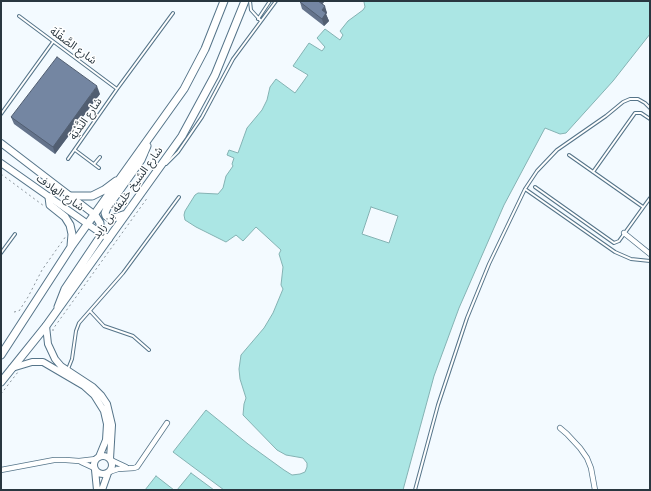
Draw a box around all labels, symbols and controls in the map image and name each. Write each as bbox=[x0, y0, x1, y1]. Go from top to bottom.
street label: شارع الصَّقْلَة bbox=[47, 25, 99, 67]
street label: شارع النَّدْيَة bbox=[67, 95, 105, 143]
street label: شارع الشيخ خليفة بن زايد bbox=[90, 144, 166, 242]
street label: شارع الهادف bbox=[34, 172, 86, 214]

